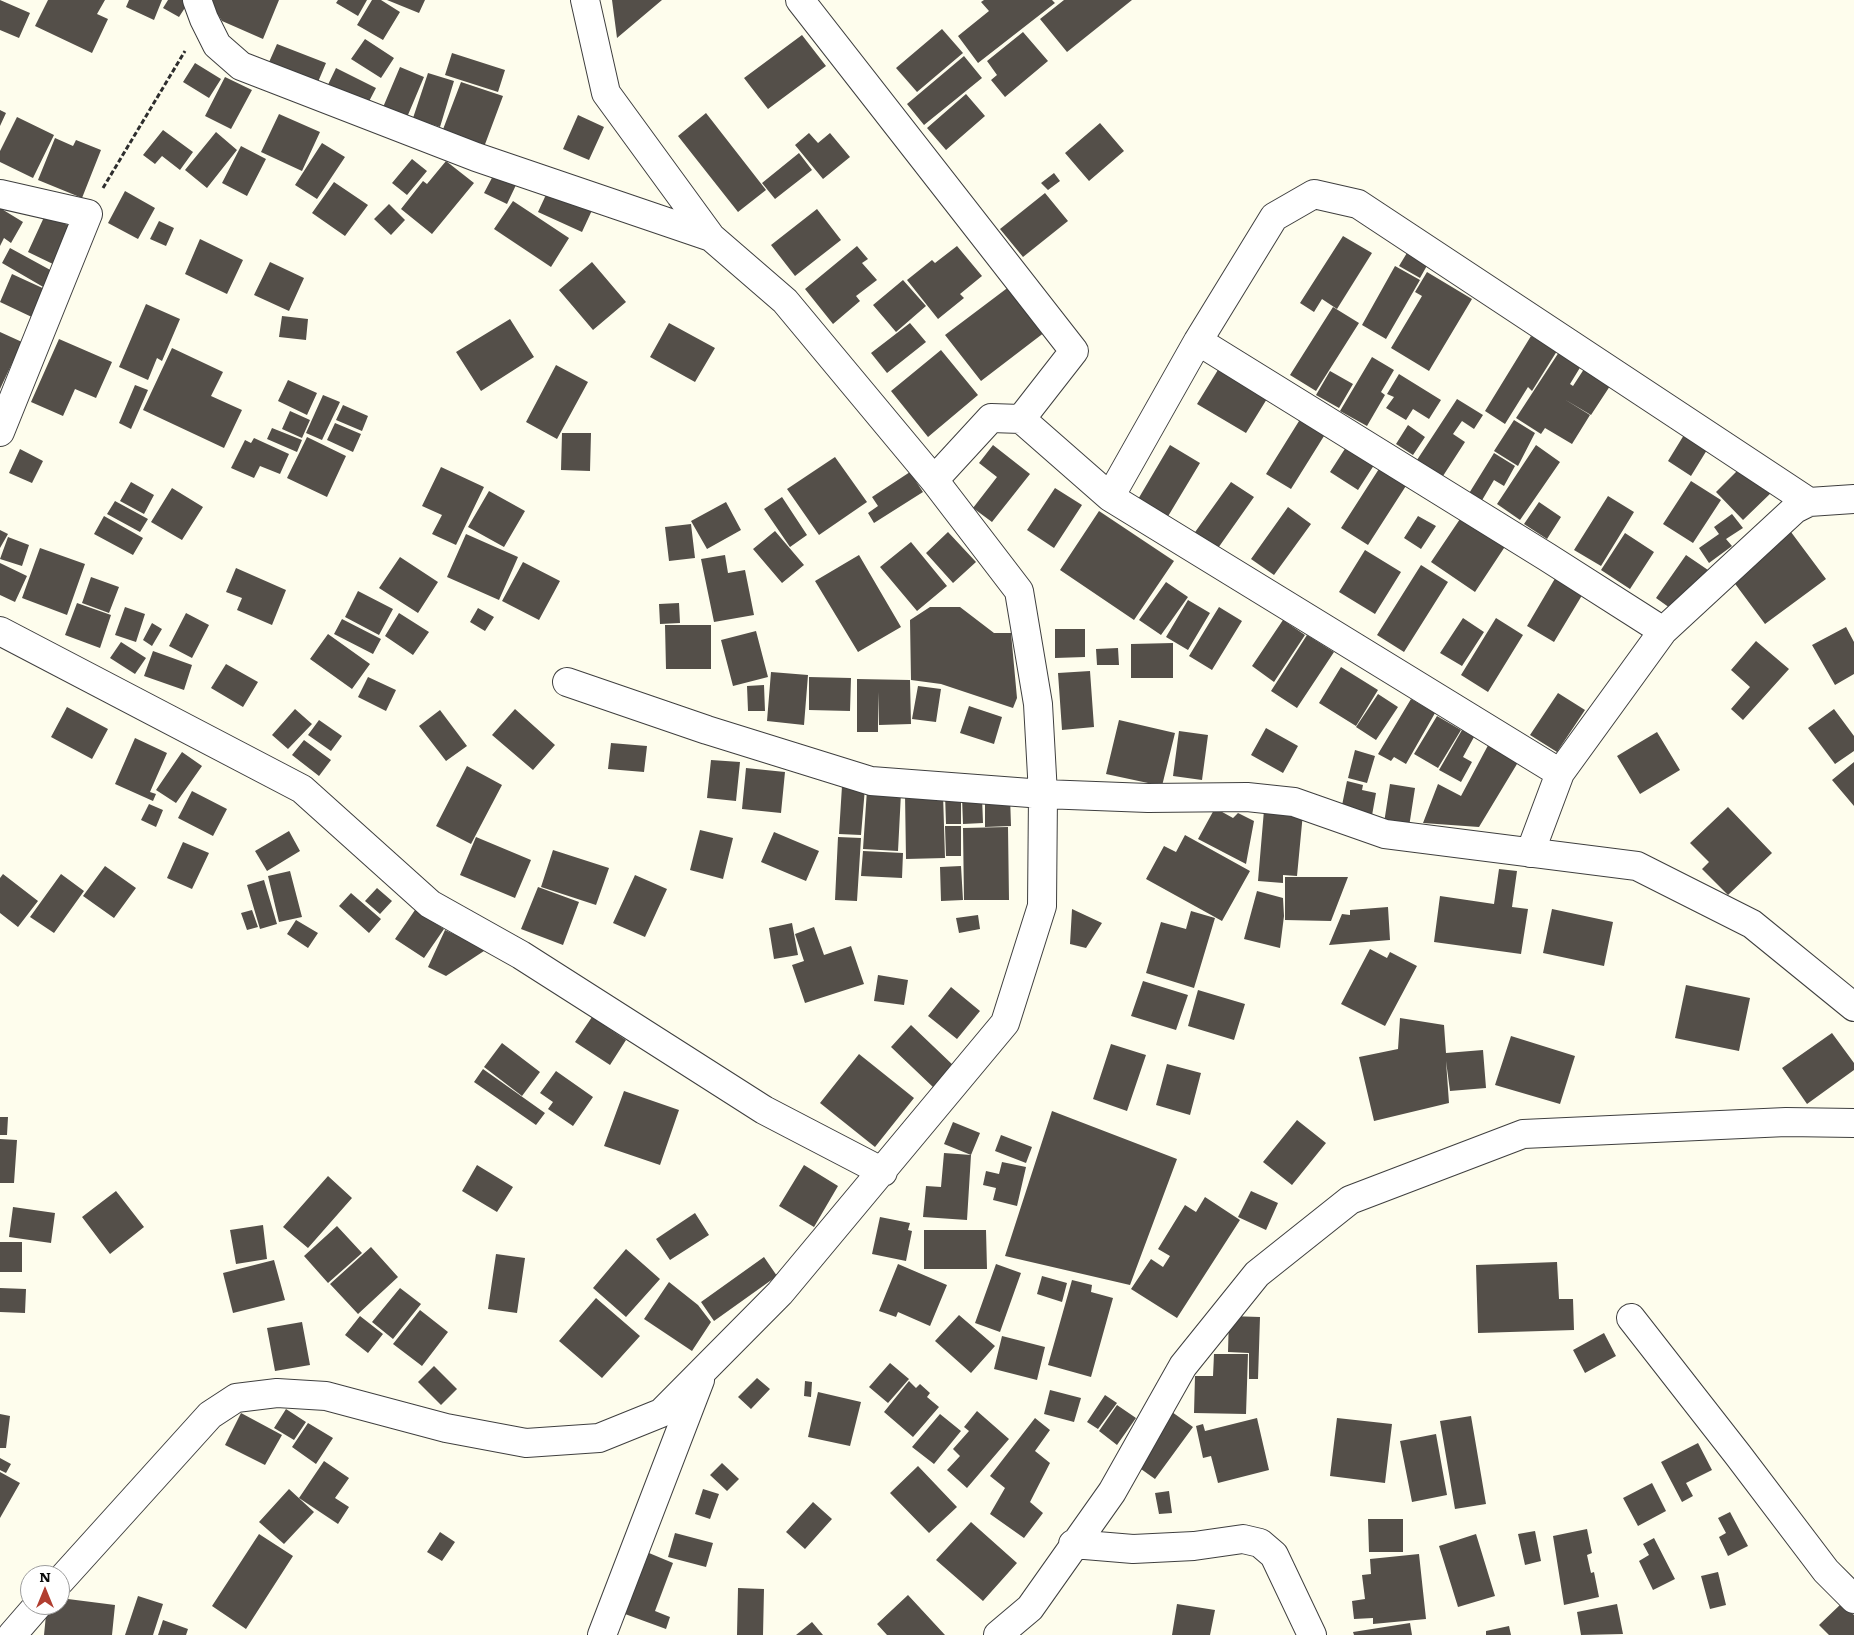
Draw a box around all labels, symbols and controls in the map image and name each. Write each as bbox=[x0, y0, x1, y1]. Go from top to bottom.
north arrow bbox=[20, 1565, 70, 1615]
text: N bbox=[39, 1566, 51, 1586]

